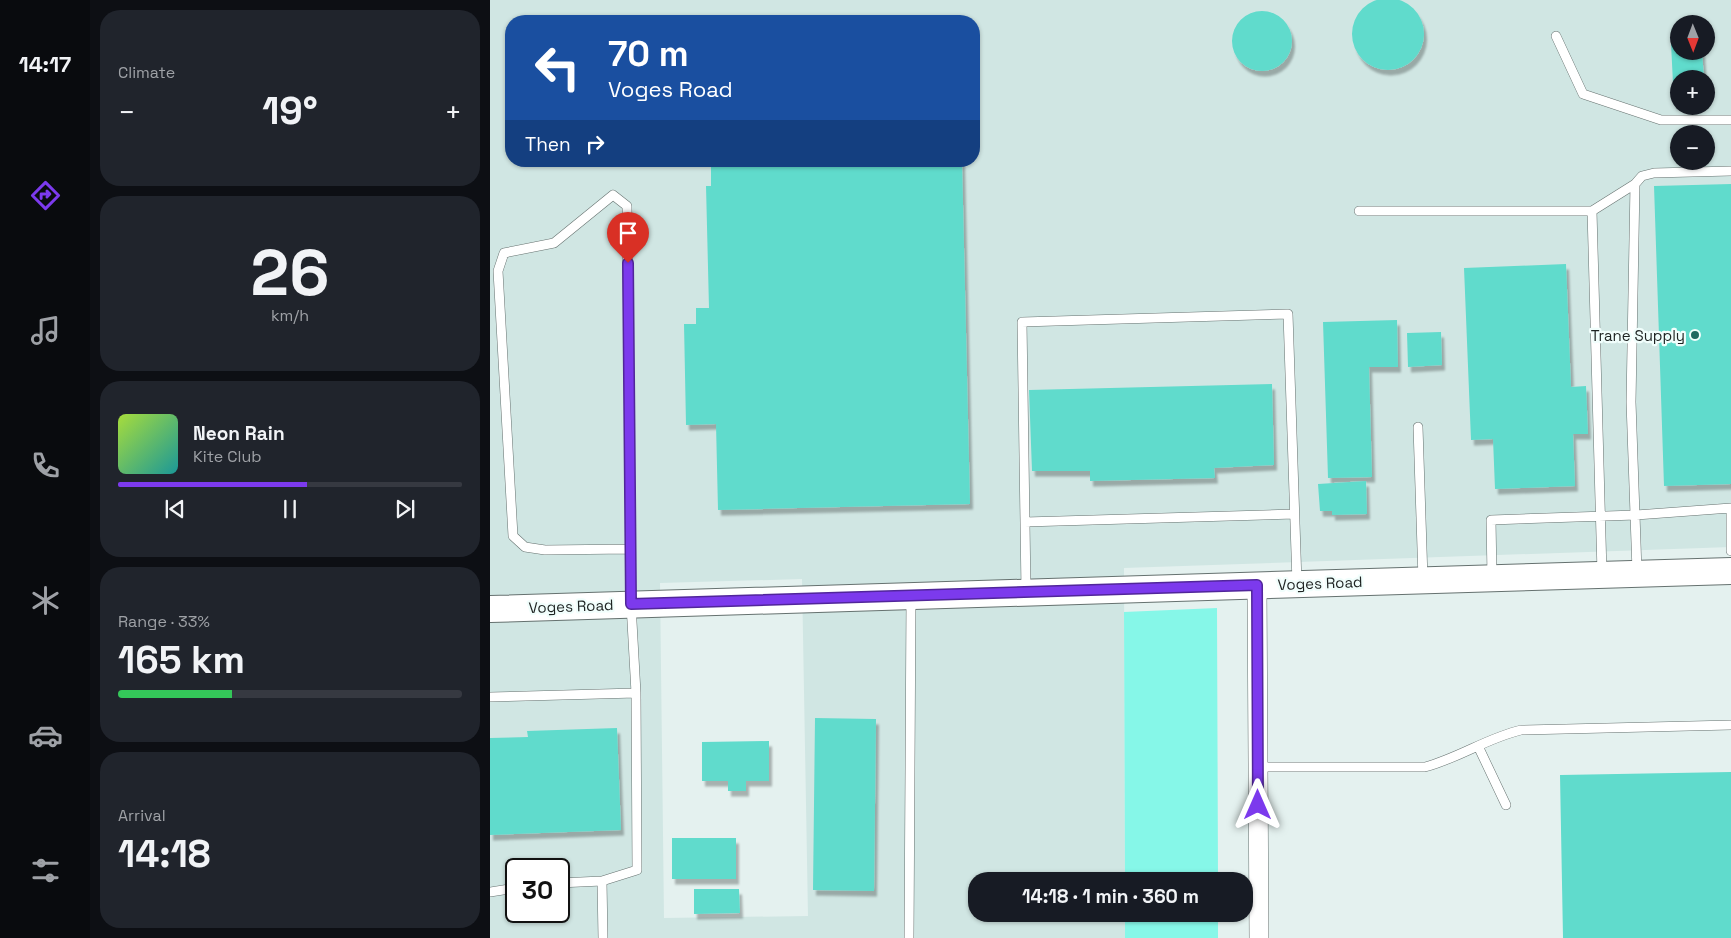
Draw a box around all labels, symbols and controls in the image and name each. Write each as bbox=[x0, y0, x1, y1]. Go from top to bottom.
north arrow bbox=[1670, 15, 1715, 60]
map controls bbox=[1670, 15, 1715, 170]
text: 70 m bbox=[608, 32, 689, 76]
icon: left bbox=[525, 35, 590, 100]
text: 14:17 bbox=[19, 50, 71, 78]
text: Climate bbox=[118, 62, 175, 83]
button: + bbox=[1670, 70, 1715, 115]
text: Voges Road bbox=[608, 75, 733, 103]
text: 19° bbox=[262, 87, 318, 135]
text: − bbox=[118, 94, 135, 130]
text: + bbox=[445, 94, 462, 130]
button: − bbox=[1670, 125, 1715, 170]
icon: right bbox=[581, 130, 609, 158]
text: Then bbox=[525, 132, 571, 157]
icon: directions bbox=[28, 178, 63, 213]
pin bbox=[607, 212, 649, 263]
icon: arrive bbox=[614, 219, 642, 247]
text: 26 bbox=[251, 231, 329, 314]
text: km/h bbox=[271, 305, 309, 326]
icon: music bbox=[28, 313, 63, 348]
place label: Trane Supply bbox=[1591, 326, 1685, 345]
marker: Trane Supply bbox=[1689, 329, 1701, 341]
text: Neon Rain bbox=[193, 421, 285, 446]
text: Kite Club bbox=[193, 446, 262, 467]
icon: phone bbox=[28, 448, 63, 483]
icon: previous bbox=[161, 495, 189, 523]
icon: pause bbox=[276, 495, 304, 523]
icon: next bbox=[391, 495, 419, 523]
street label: Voges Road bbox=[1277, 572, 1363, 594]
icon: climate bbox=[28, 583, 63, 618]
street label: Voges Road bbox=[528, 595, 614, 617]
text: Range · 33% bbox=[118, 611, 210, 632]
text: 165 km bbox=[118, 636, 245, 684]
icon: car bbox=[28, 718, 63, 753]
position arrow bbox=[1231, 778, 1283, 830]
text: Arrival bbox=[118, 805, 166, 826]
text: 14:18 bbox=[118, 830, 211, 878]
icon: filters bbox=[28, 853, 63, 888]
speed limit sign: 30 bbox=[505, 858, 570, 923]
text: 14:18 · 1 min · 360 m bbox=[1022, 884, 1199, 909]

